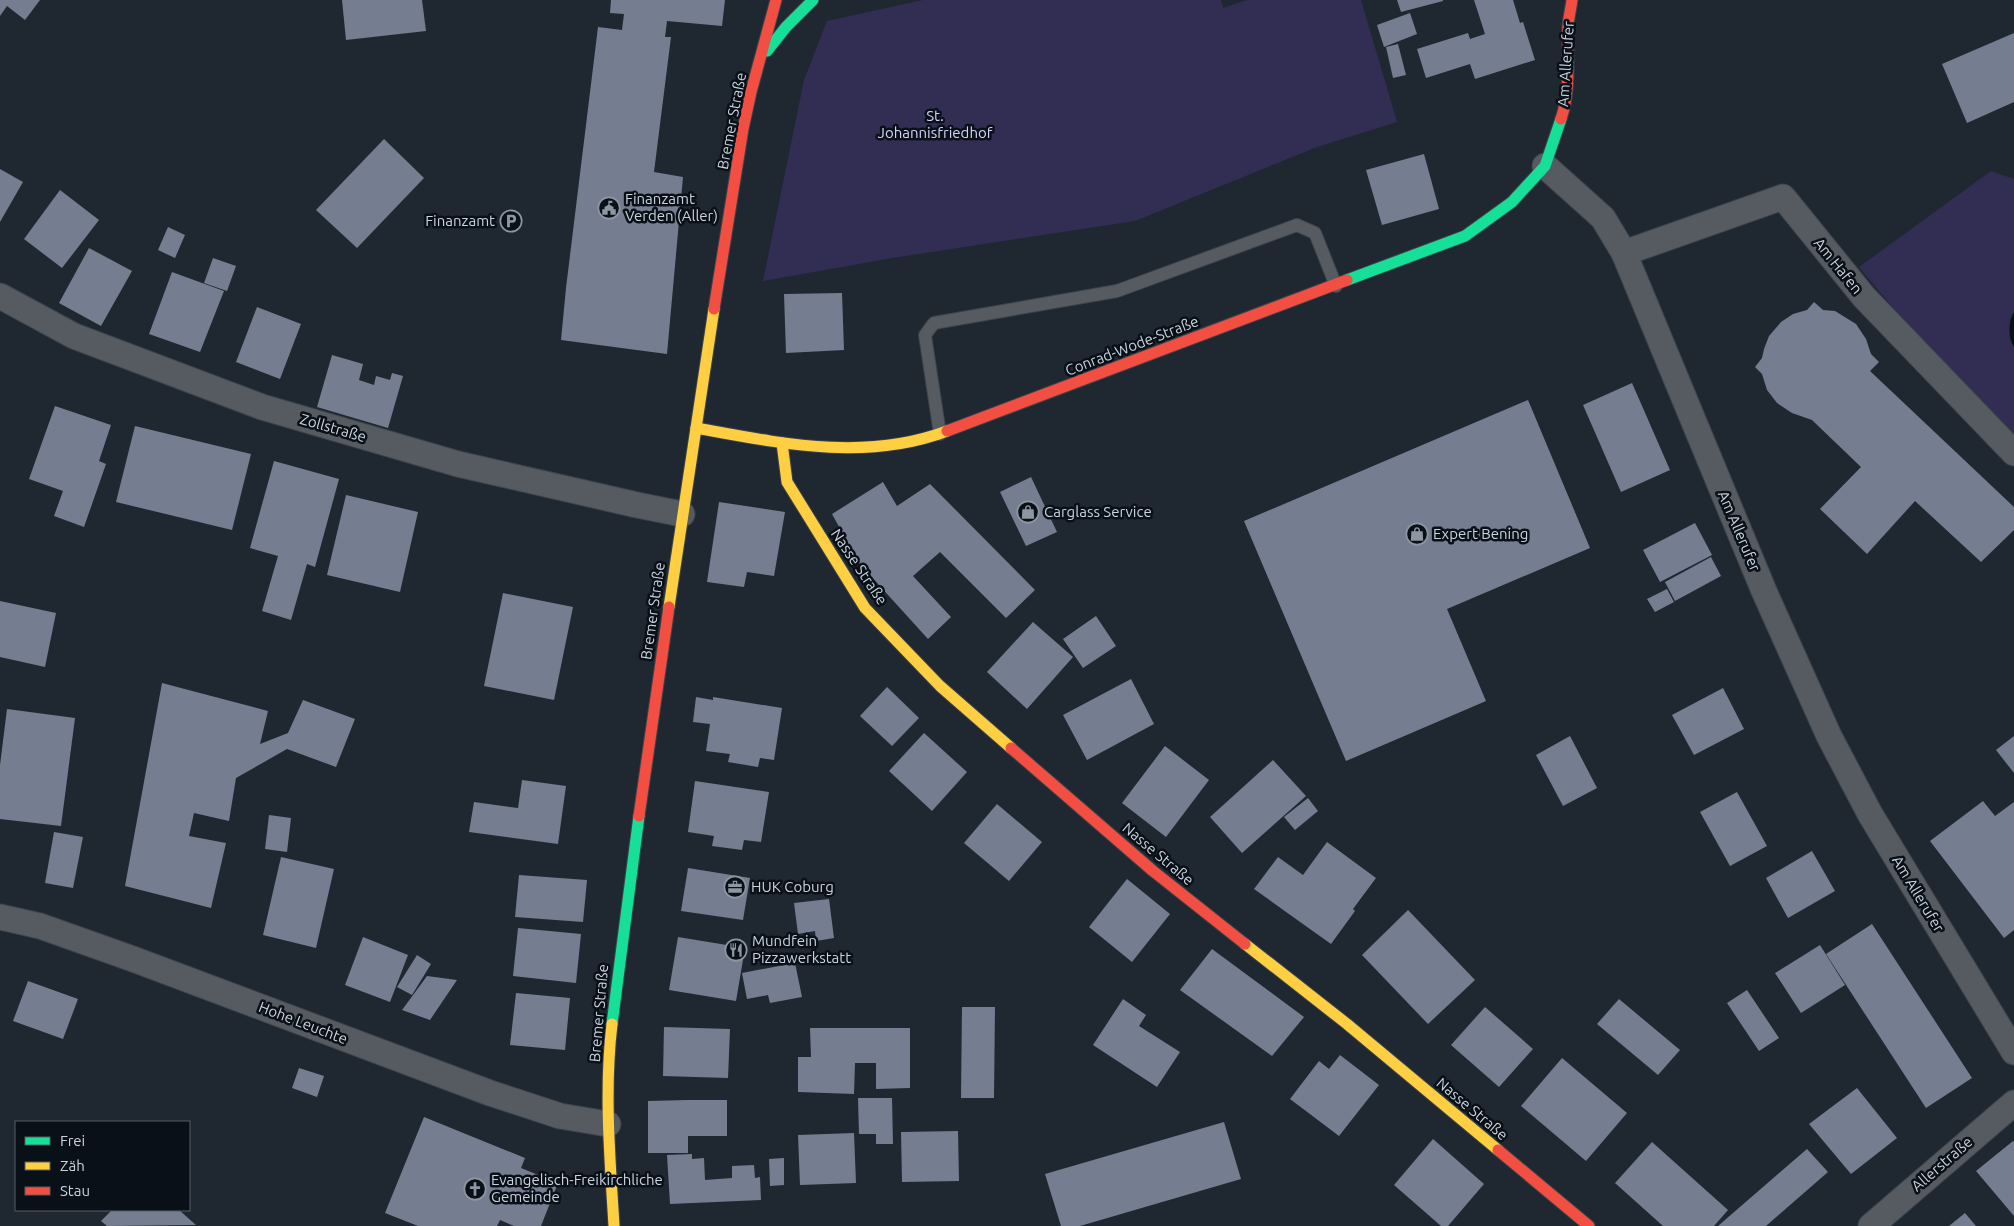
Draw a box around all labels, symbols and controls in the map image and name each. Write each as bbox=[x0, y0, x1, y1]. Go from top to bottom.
street label: Am Allerufer bbox=[1554, 20, 1577, 107]
street label: Bremer Straße bbox=[714, 71, 749, 171]
park label: St. Johannisfriedhof bbox=[878, 107, 993, 141]
place label: Finanzamt Verden (Aller) bbox=[625, 190, 718, 224]
public building icon: Finanzamt Verden (Aller) bbox=[597, 196, 621, 220]
parking icon: Finanzamt bbox=[499, 209, 523, 233]
place label: Finanzamt bbox=[425, 212, 495, 229]
street label: Am Hafen bbox=[1811, 234, 1866, 297]
street label: Conrad-Wode-Straße bbox=[1063, 312, 1201, 379]
street label: Zollstraße bbox=[298, 410, 368, 445]
street label: Am Allerufer bbox=[1715, 488, 1764, 574]
shop icon: Carglass Service bbox=[1016, 500, 1040, 524]
place label: Carglass Service bbox=[1044, 503, 1152, 520]
shop icon: Expert Bening bbox=[1405, 522, 1429, 546]
place label: Expert Bening bbox=[1433, 525, 1528, 542]
street label: Nasse Straße bbox=[828, 526, 891, 608]
street label: Bremer Straße bbox=[637, 561, 668, 661]
street label: Nasse Straße bbox=[1119, 819, 1197, 888]
street label: Am Allerufer bbox=[1889, 853, 1948, 935]
office icon: HUK Coburg bbox=[723, 875, 747, 899]
place label: HUK Coburg bbox=[751, 878, 834, 895]
place label: Mundfein Pizzawerkstatt bbox=[752, 932, 851, 966]
restaurant icon: Mundfein Pizzawerkstatt bbox=[724, 938, 748, 962]
street label: Bremer Straße bbox=[586, 963, 611, 1063]
street label: Hohe Leuchte bbox=[256, 998, 350, 1047]
street label: Nasse Straße bbox=[1433, 1074, 1511, 1143]
legend bbox=[15, 1121, 190, 1211]
text: Frei bbox=[60, 1132, 85, 1149]
street label: Allerstraße bbox=[1908, 1133, 1975, 1195]
text: Zäh bbox=[60, 1157, 85, 1174]
place label: Evangelisch-Freikirchliche Gemeinde bbox=[491, 1171, 663, 1205]
church icon: Evangelisch-Freikirchliche Gemeinde bbox=[463, 1177, 487, 1201]
text: Stau bbox=[60, 1182, 90, 1199]

